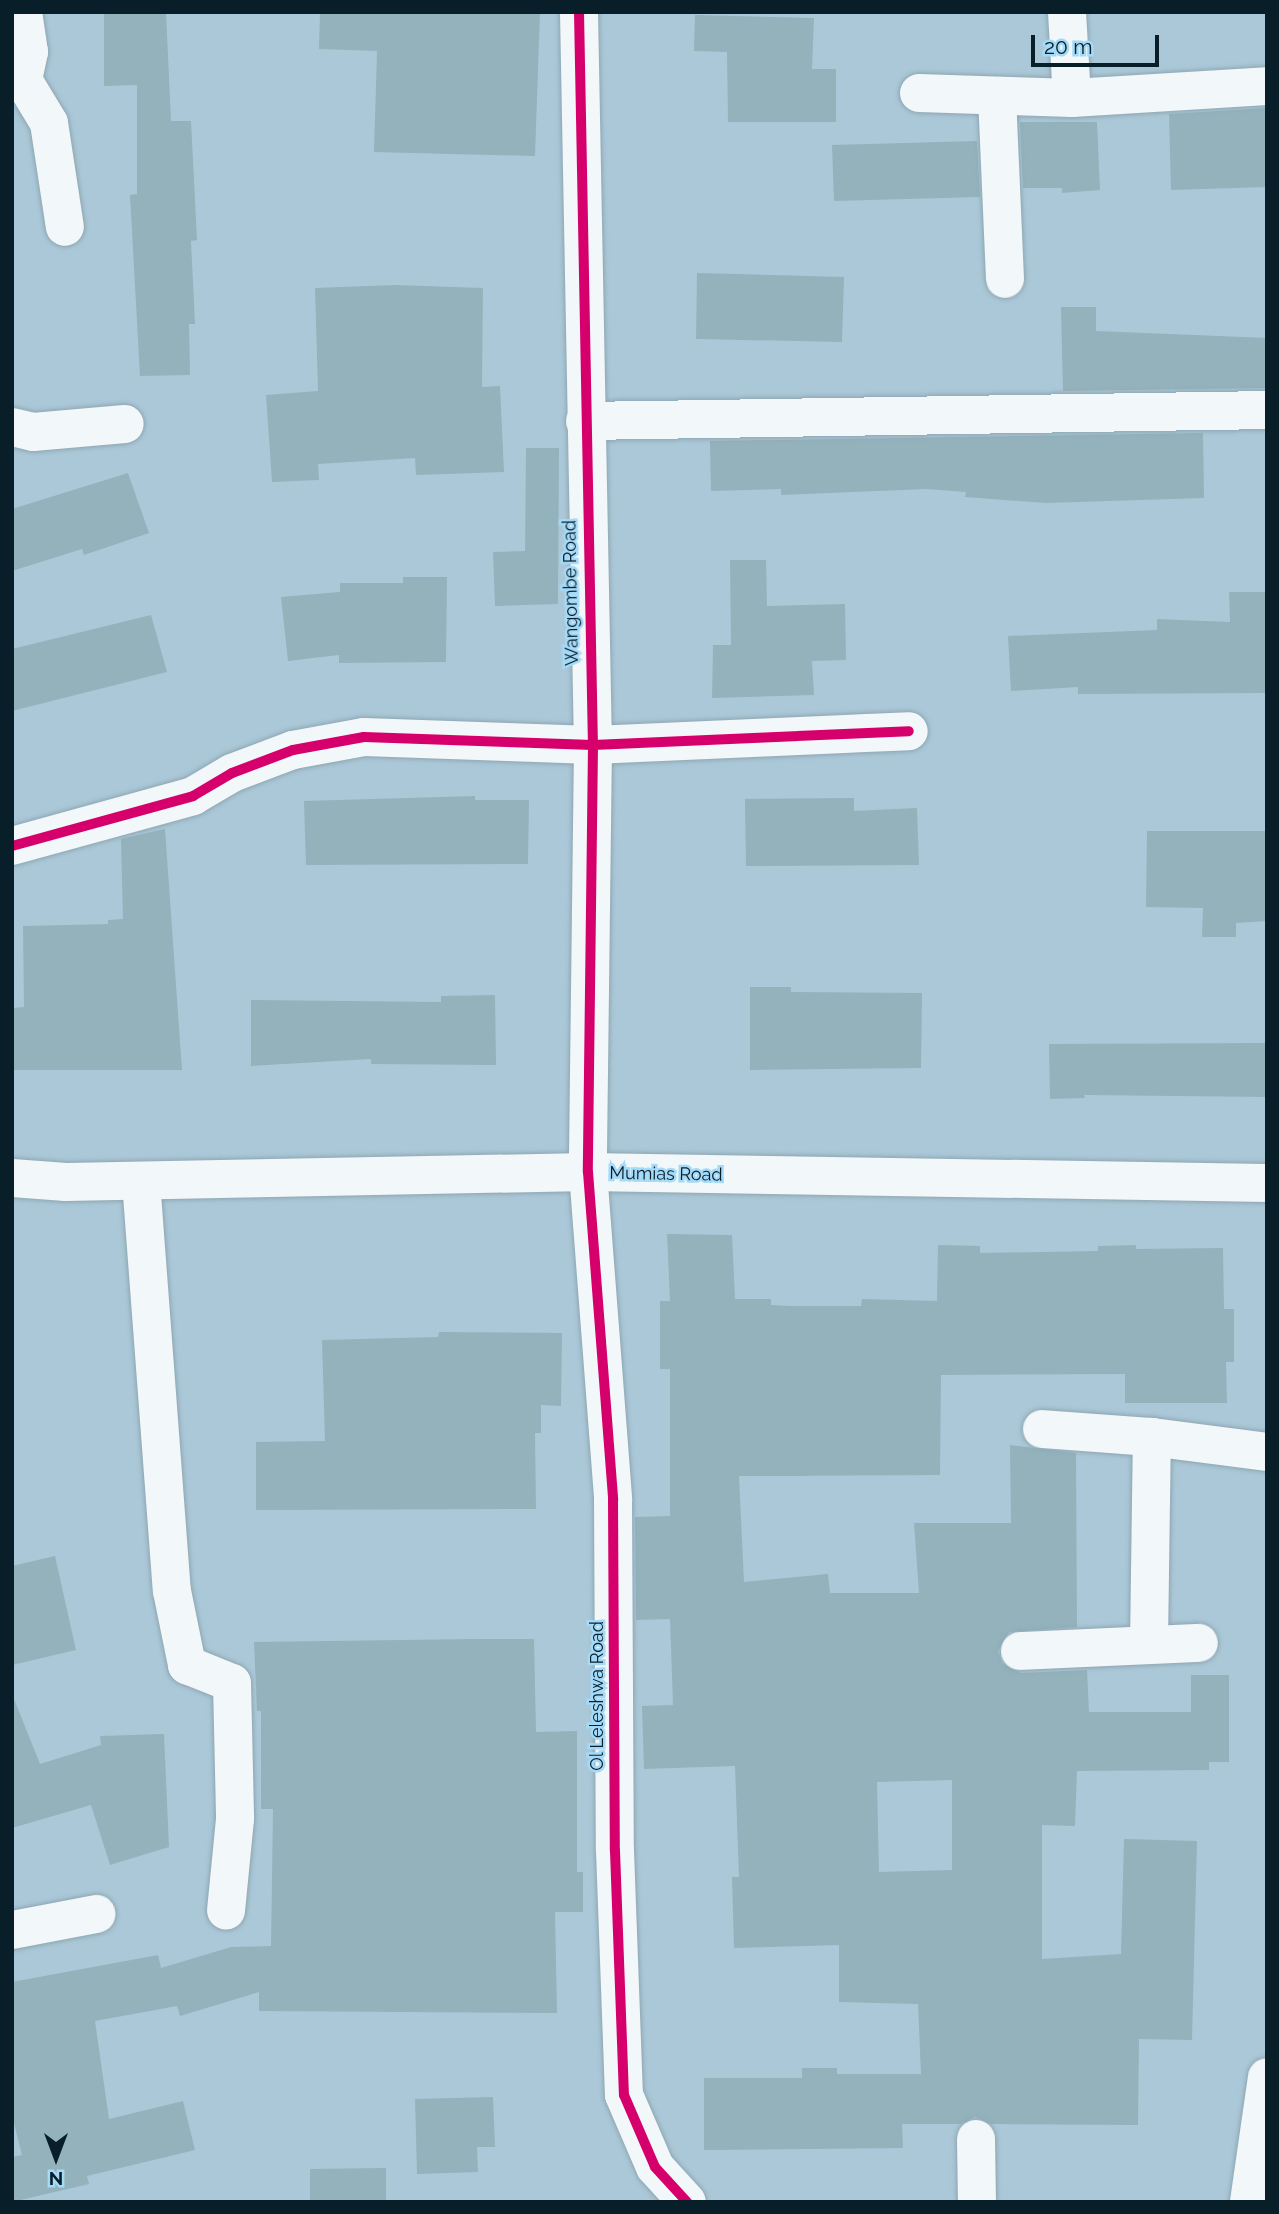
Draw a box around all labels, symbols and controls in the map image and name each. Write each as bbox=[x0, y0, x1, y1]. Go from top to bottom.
scale bar bbox=[1034, 21, 1162, 65]
text: 20 m bbox=[1044, 34, 1092, 59]
street label: Wangombe Road bbox=[559, 520, 583, 666]
street label: Mumias Road bbox=[609, 1162, 723, 1186]
street label: Ol Leleshwa Road bbox=[586, 1621, 608, 1771]
north arrow bbox=[21, 2123, 91, 2193]
text: N bbox=[49, 2168, 63, 2190]

